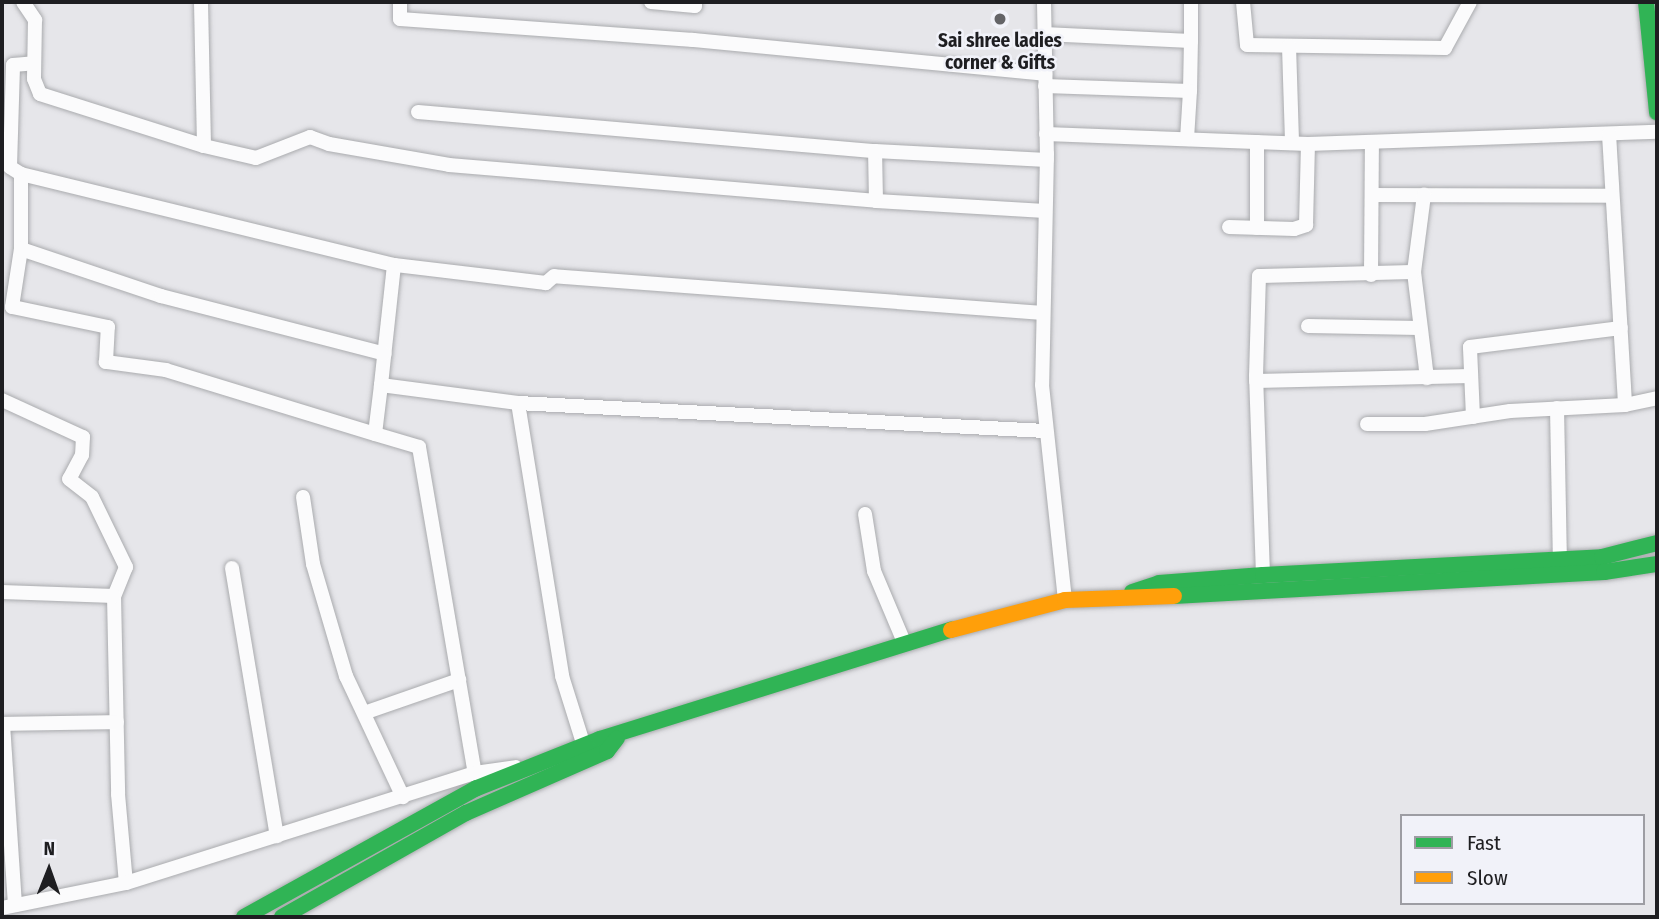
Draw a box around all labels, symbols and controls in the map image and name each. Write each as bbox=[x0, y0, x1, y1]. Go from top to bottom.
marker: Sai shree ladies corner & Gifts bbox=[992, 11, 1008, 27]
place label: Sai shree ladies corner & Gifts bbox=[938, 30, 1062, 74]
legend bbox=[1400, 814, 1645, 905]
text: Fast bbox=[1467, 830, 1501, 856]
north arrow bbox=[14, 835, 84, 905]
text: N bbox=[43, 837, 55, 860]
text: Slow bbox=[1467, 865, 1508, 891]

